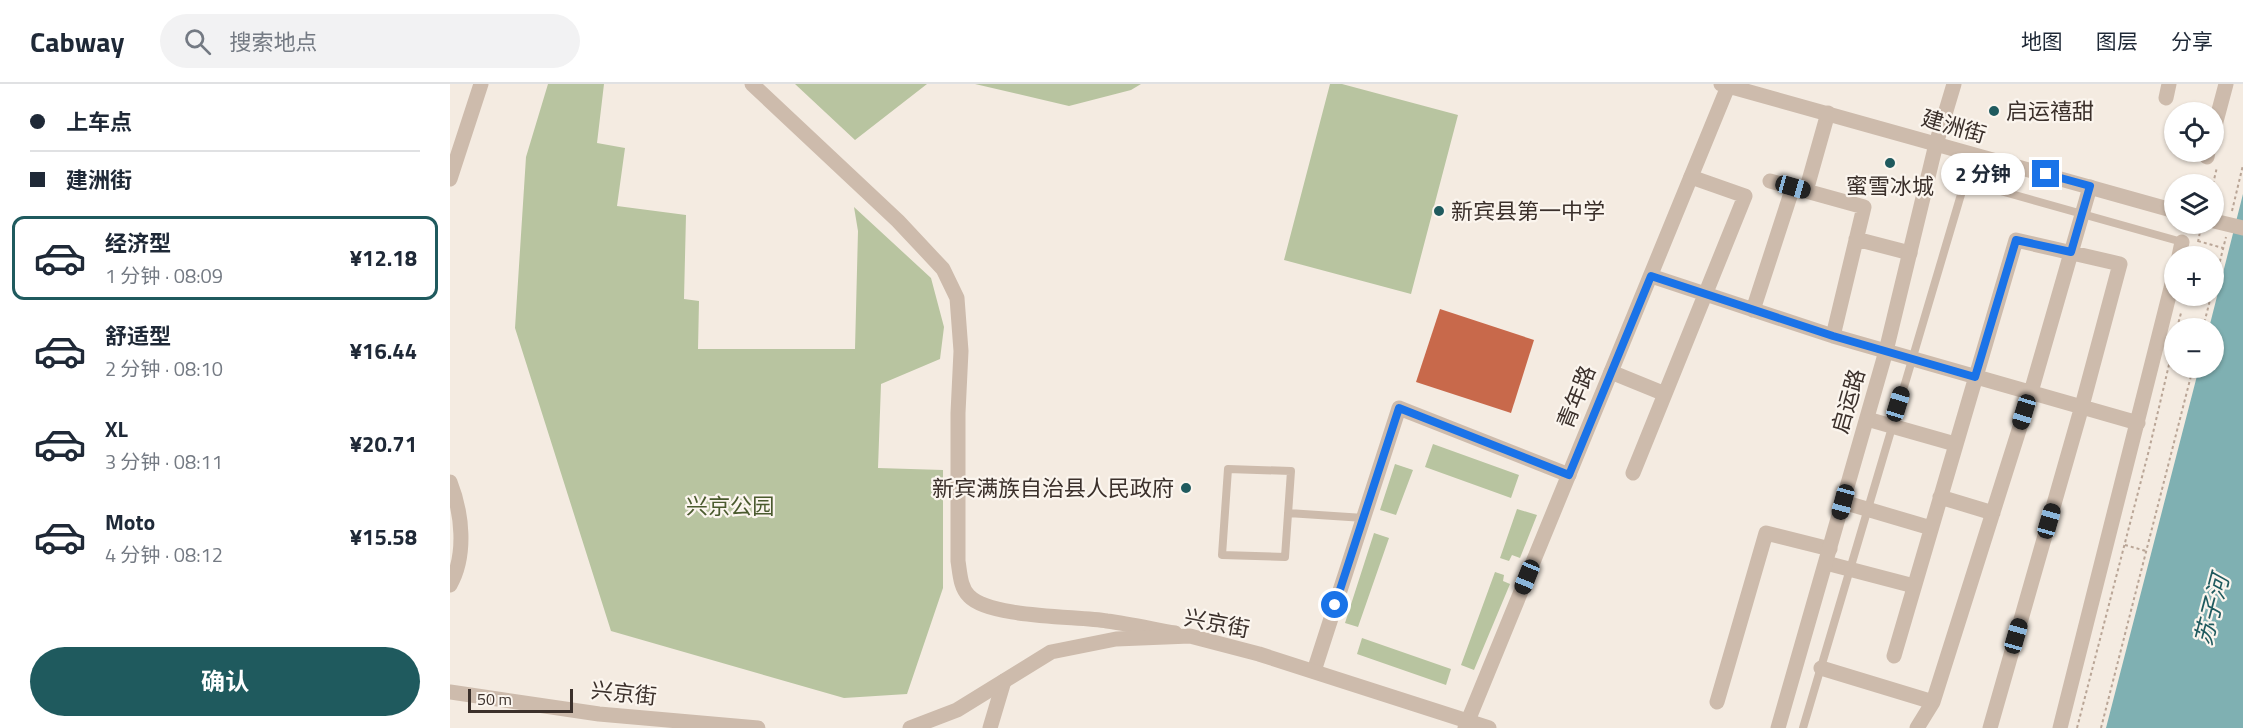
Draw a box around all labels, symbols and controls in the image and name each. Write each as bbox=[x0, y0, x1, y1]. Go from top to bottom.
search box bbox=[160, 14, 580, 68]
text: Cabway bbox=[30, 20, 124, 63]
icon: search bbox=[181, 25, 214, 58]
text: 搜索地点 bbox=[229, 25, 318, 59]
text: 地图 bbox=[2021, 25, 2063, 57]
text: 图层 bbox=[2096, 25, 2138, 57]
text: 分享 bbox=[2171, 25, 2213, 57]
place label: 启运禧甜 bbox=[2006, 94, 2094, 128]
street label: 建洲街 bbox=[1918, 101, 1990, 151]
map controls bbox=[2164, 102, 2224, 378]
button: locate bbox=[2164, 102, 2224, 162]
marker: 启运禧甜 bbox=[1987, 104, 2001, 118]
text: 上车点 bbox=[66, 105, 132, 139]
callout: 2 分钟 bbox=[1941, 153, 2025, 195]
marker: 蜜雪冰城 bbox=[1883, 156, 1897, 170]
text: 2 分钟 bbox=[1955, 158, 2011, 189]
route end bbox=[2032, 160, 2059, 187]
text: 建洲街 bbox=[66, 163, 132, 197]
place label: 蜜雪冰城 bbox=[1846, 169, 1934, 203]
car bbox=[1773, 173, 1813, 201]
button: layers bbox=[2164, 174, 2224, 234]
place label: 新宾县第一中学 bbox=[1451, 194, 1605, 228]
marker: 新宾县第一中学 bbox=[1432, 204, 1446, 218]
text: 经济型 bbox=[105, 226, 171, 260]
icon: car bbox=[33, 231, 87, 285]
text: ¥12.18 bbox=[350, 241, 417, 275]
button: + bbox=[2164, 246, 2224, 306]
text: 1 分钟 · 08:09 bbox=[105, 260, 223, 291]
button: − bbox=[2164, 318, 2224, 378]
text: 舒适型 bbox=[105, 319, 171, 353]
icon: car bbox=[33, 324, 87, 378]
text: ¥16.44 bbox=[350, 334, 417, 368]
text: 2 分钟 · 08:10 bbox=[105, 353, 223, 384]
street label: 青年路 bbox=[1548, 360, 1604, 434]
street label: 启运路 bbox=[1823, 365, 1873, 437]
car bbox=[1884, 384, 1912, 424]
car bbox=[2010, 392, 2038, 432]
text: XL bbox=[105, 412, 128, 446]
icon: car bbox=[33, 417, 87, 471]
text: ¥20.71 bbox=[350, 427, 417, 461]
text: 3 分钟 · 08:11 bbox=[105, 446, 223, 477]
place label: 新宾满族自治县人民政府 bbox=[932, 471, 1174, 505]
marker: 新宾满族自治县人民政府 bbox=[1179, 481, 1193, 495]
car bbox=[1830, 482, 1856, 522]
park label: 兴京公园 bbox=[686, 489, 774, 523]
car bbox=[2035, 501, 2063, 541]
text: Moto bbox=[105, 505, 155, 539]
icon: car bbox=[33, 510, 87, 564]
text: ¥15.58 bbox=[350, 520, 417, 554]
text: 4 分钟 · 08:12 bbox=[105, 539, 223, 570]
car bbox=[1512, 557, 1542, 597]
water label: 苏子河 bbox=[2184, 567, 2239, 649]
route start bbox=[1321, 591, 1348, 618]
street label: 兴京街 bbox=[1181, 600, 1253, 646]
car bbox=[2002, 616, 2030, 656]
button: 确认 bbox=[30, 647, 420, 716]
street label: 兴京街 bbox=[589, 673, 659, 713]
scale bar bbox=[468, 686, 573, 714]
text: 50 m bbox=[477, 687, 512, 711]

